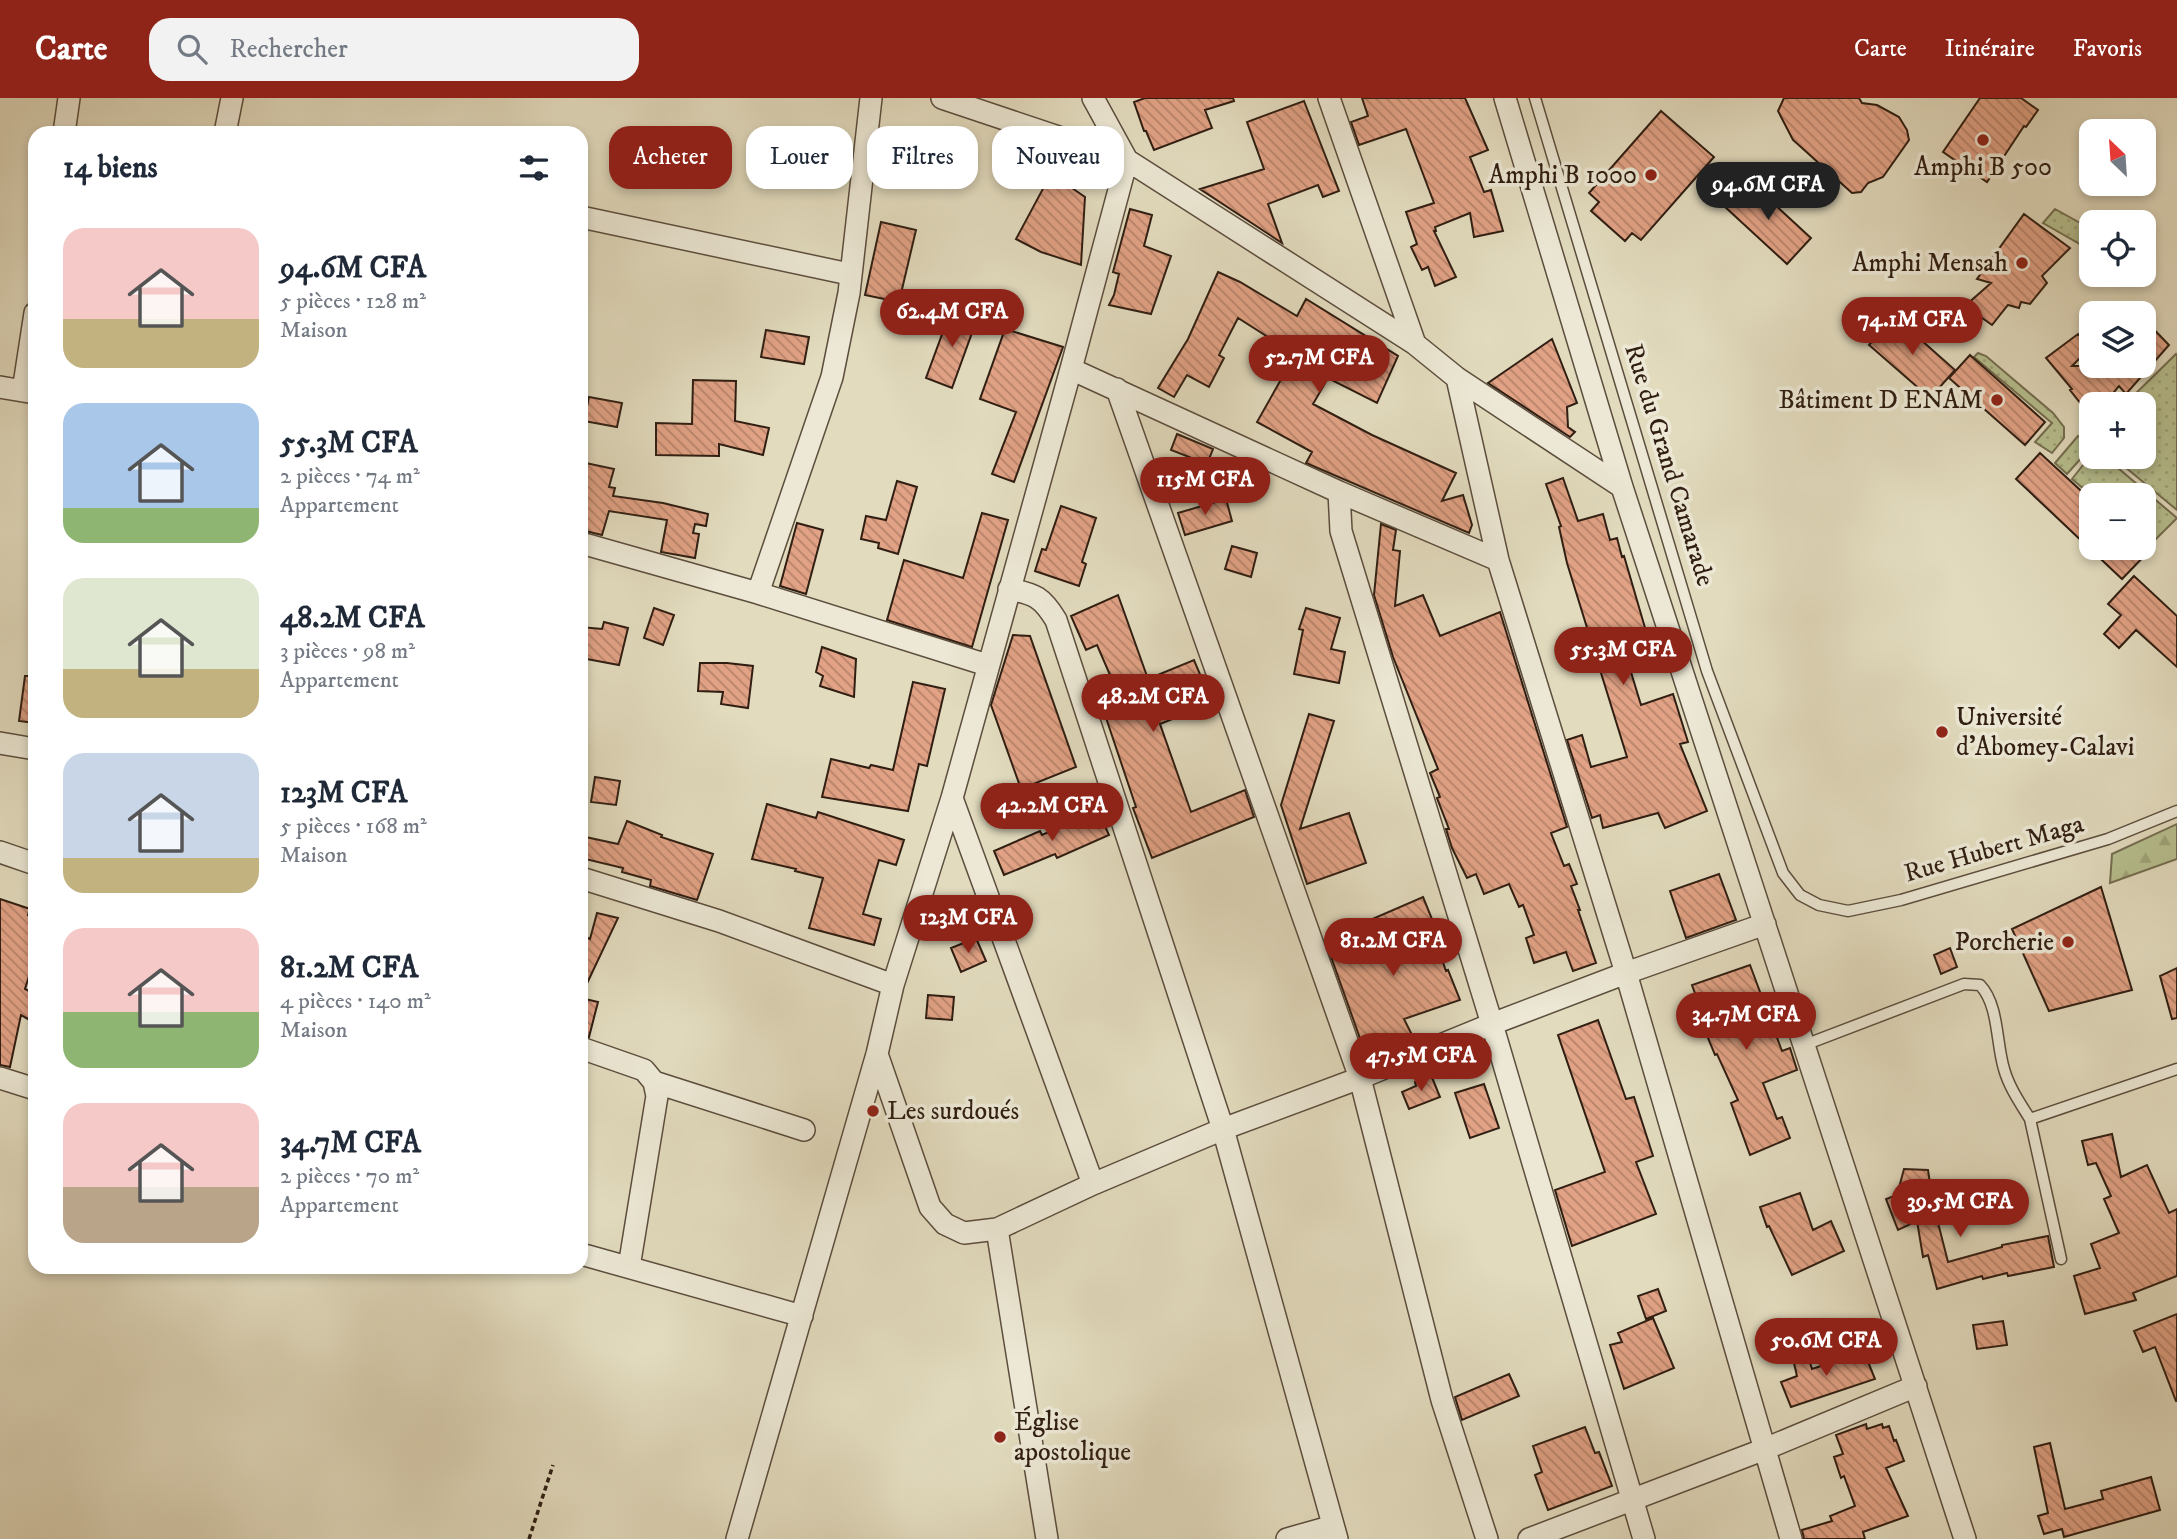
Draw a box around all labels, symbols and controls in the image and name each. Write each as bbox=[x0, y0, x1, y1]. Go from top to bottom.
search box bbox=[149, 18, 639, 81]
text: Carte bbox=[35, 29, 107, 70]
icon: search bbox=[173, 30, 211, 68]
text: Rechercher bbox=[229, 33, 348, 66]
text: Carte bbox=[1854, 34, 1907, 64]
text: Itinéraire bbox=[1945, 34, 2035, 64]
text: Favoris bbox=[2073, 34, 2142, 64]
north arrow bbox=[2079, 119, 2156, 196]
map controls bbox=[2079, 119, 2156, 560]
chip: Acheter bbox=[609, 126, 732, 189]
chip: Louer bbox=[746, 126, 853, 189]
chip: Filtres bbox=[867, 126, 978, 189]
chip: Nouveau bbox=[992, 126, 1124, 189]
marker: Amphi B 500 bbox=[1975, 132, 1991, 148]
icon: filters bbox=[515, 149, 553, 187]
text: 14 biens bbox=[63, 150, 158, 187]
place label: Amphi B 500 bbox=[1914, 151, 2052, 184]
place label: Amphi B 1000 bbox=[1489, 159, 1637, 192]
pin: 94.6M CFA bbox=[1688, 162, 1848, 222]
marker: Amphi B 1000 bbox=[1643, 167, 1659, 183]
text: 94.6M CFA bbox=[1712, 170, 1824, 199]
button: locate bbox=[2079, 210, 2156, 287]
place label: Amphi Mensah bbox=[1852, 247, 2008, 280]
text: 94.6M CFA bbox=[280, 250, 426, 287]
marker: Amphi Mensah bbox=[2014, 255, 2030, 271]
icon: home bbox=[119, 256, 203, 340]
text: 5 pièces · 128 m² bbox=[280, 287, 426, 316]
pin: 62.4M CFA bbox=[872, 289, 1032, 349]
text: 62.4M CFA bbox=[896, 297, 1008, 326]
pin: 74.1M CFA bbox=[1832, 298, 1992, 357]
button: layers bbox=[2079, 301, 2156, 378]
text: 74.1M CFA bbox=[1858, 305, 1966, 334]
text: Maison bbox=[280, 316, 348, 345]
pin: 52.7M CFA bbox=[1239, 336, 1399, 395]
street label: Rue du Grand Camarade bbox=[1616, 340, 1722, 590]
text: 52.7M CFA bbox=[1265, 343, 1373, 372]
place label: Bâtiment D ENAM bbox=[1778, 384, 1983, 417]
marker: Bâtiment D ENAM bbox=[1989, 392, 2005, 408]
button: + bbox=[2079, 392, 2156, 469]
text: 55.3M CFA bbox=[280, 425, 418, 462]
icon: home bbox=[119, 431, 203, 515]
pin: 115M CFA bbox=[1133, 458, 1277, 517]
text: 2 pièces · 74 m² bbox=[280, 462, 420, 491]
text: 115M CFA bbox=[1156, 465, 1254, 494]
button: − bbox=[2079, 483, 2156, 560]
text: Appartement bbox=[280, 491, 399, 520]
text: 48.2M CFA bbox=[280, 600, 425, 637]
icon: home bbox=[119, 606, 203, 690]
pin: 55.3M CFA bbox=[1543, 628, 1703, 687]
text: 55.3M CFA bbox=[1570, 635, 1676, 664]
text: 3 pièces · 98 m² bbox=[280, 637, 415, 666]
text: Appartement bbox=[280, 666, 399, 695]
pin: 48.2M CFA bbox=[1073, 674, 1233, 734]
text: 48.2M CFA bbox=[1098, 682, 1208, 711]
place label: Université d'Abomey-Calavi bbox=[1956, 701, 2135, 764]
marker: Université d'Abomey-Calavi bbox=[1934, 724, 1950, 740]
text: 123M CFA bbox=[280, 775, 407, 812]
icon: home bbox=[119, 781, 203, 865]
pin: 42.2M CFA bbox=[972, 784, 1132, 843]
text: 42.2M CFA bbox=[997, 791, 1108, 820]
street label: Rue Hubert Maga bbox=[1900, 808, 2088, 890]
text: 5 pièces · 168 m² bbox=[280, 812, 427, 841]
text: Maison bbox=[280, 841, 348, 870]
pin: 123M CFA bbox=[896, 896, 1040, 955]
text: 123M CFA bbox=[919, 903, 1017, 932]
pin: 81.2M CFA bbox=[1313, 918, 1473, 978]
text: 81.2M CFA bbox=[1340, 926, 1446, 955]
place label: Porcherie bbox=[1955, 926, 2054, 959]
marker: Porcherie bbox=[2060, 934, 2076, 950]
text: 81.2M CFA bbox=[280, 950, 418, 987]
icon: home bbox=[119, 956, 203, 1040]
text: 4 pièces · 140 m² bbox=[280, 987, 431, 1016]
pin: 34.7M CFA bbox=[1666, 992, 1826, 1052]
text: 34.7M CFA bbox=[1692, 1000, 1800, 1029]
text: Maison bbox=[280, 1016, 348, 1045]
pin: 47.5M CFA bbox=[1341, 1034, 1501, 1093]
text: 47.5M CFA bbox=[1366, 1041, 1476, 1070]
place label: Les surdoués bbox=[887, 1095, 1019, 1128]
marker: Les surdoués bbox=[865, 1103, 881, 1119]
text: 34.7M CFA bbox=[280, 1125, 421, 1162]
icon: home bbox=[119, 1131, 203, 1215]
text: 2 pièces · 70 m² bbox=[280, 1162, 419, 1191]
pin: 39.5M CFA bbox=[1880, 1180, 2040, 1239]
text: 39.5M CFA bbox=[1907, 1187, 2013, 1216]
text: Appartement bbox=[280, 1191, 399, 1220]
pin: 50.6M CFA bbox=[1746, 1318, 1906, 1378]
text: 50.6M CFA bbox=[1771, 1326, 1881, 1355]
place label: Église apostolique bbox=[1014, 1406, 1131, 1469]
marker: Église apostolique bbox=[992, 1429, 1008, 1445]

